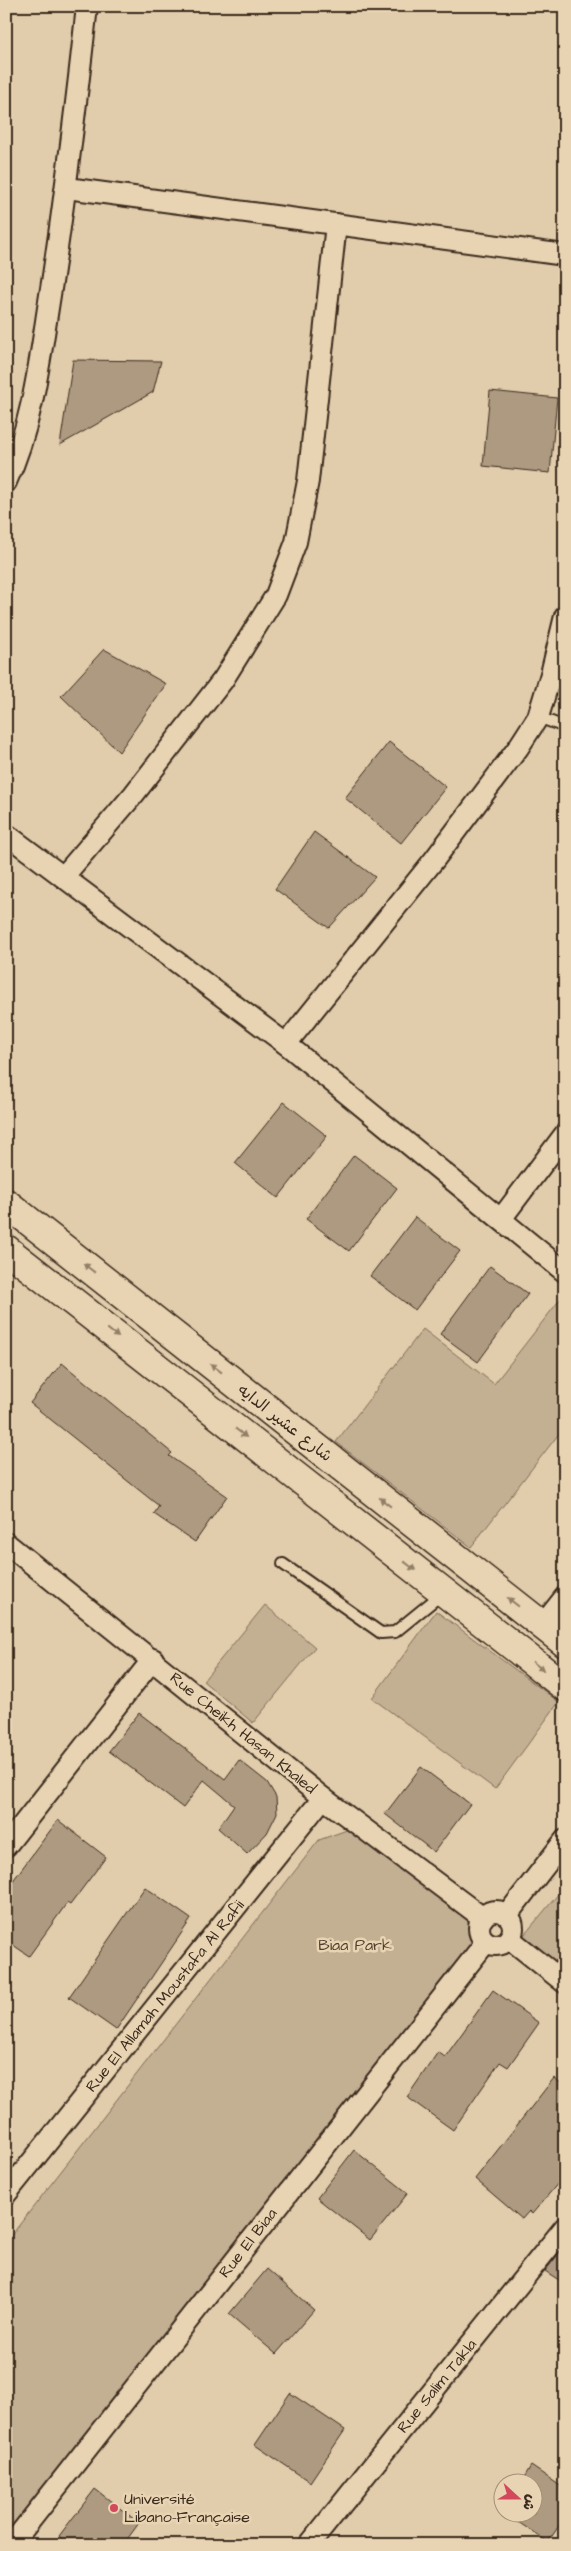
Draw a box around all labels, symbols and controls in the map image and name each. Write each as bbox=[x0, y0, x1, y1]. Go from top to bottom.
one-way arrow bbox=[83, 1262, 96, 1273]
one-way arrow bbox=[107, 1327, 120, 1338]
one-way arrow bbox=[210, 1363, 223, 1374]
street label: شارع عشير الدايه bbox=[233, 1379, 337, 1467]
one-way arrow bbox=[234, 1428, 247, 1439]
one-way arrow bbox=[379, 1496, 392, 1507]
one-way arrow bbox=[403, 1561, 417, 1571]
one-way arrow bbox=[507, 1597, 520, 1608]
one-way arrow bbox=[531, 1661, 544, 1672]
street label: Rue Cheikh Hasan Khaled bbox=[165, 1667, 321, 1799]
street label: Rue El Allamah Moustafa Al Rafii bbox=[80, 1895, 250, 2097]
park label: Biaa Park bbox=[318, 1934, 392, 1956]
street label: Rue El Biaa bbox=[214, 2204, 282, 2282]
street label: Rue Salim Takla bbox=[392, 2334, 482, 2438]
north arrow bbox=[494, 2474, 544, 2524]
place label: Université Libano-Française bbox=[124, 2488, 250, 2528]
text: ش bbox=[517, 2492, 541, 2513]
marker: Université Libano-Française bbox=[108, 2502, 120, 2514]

